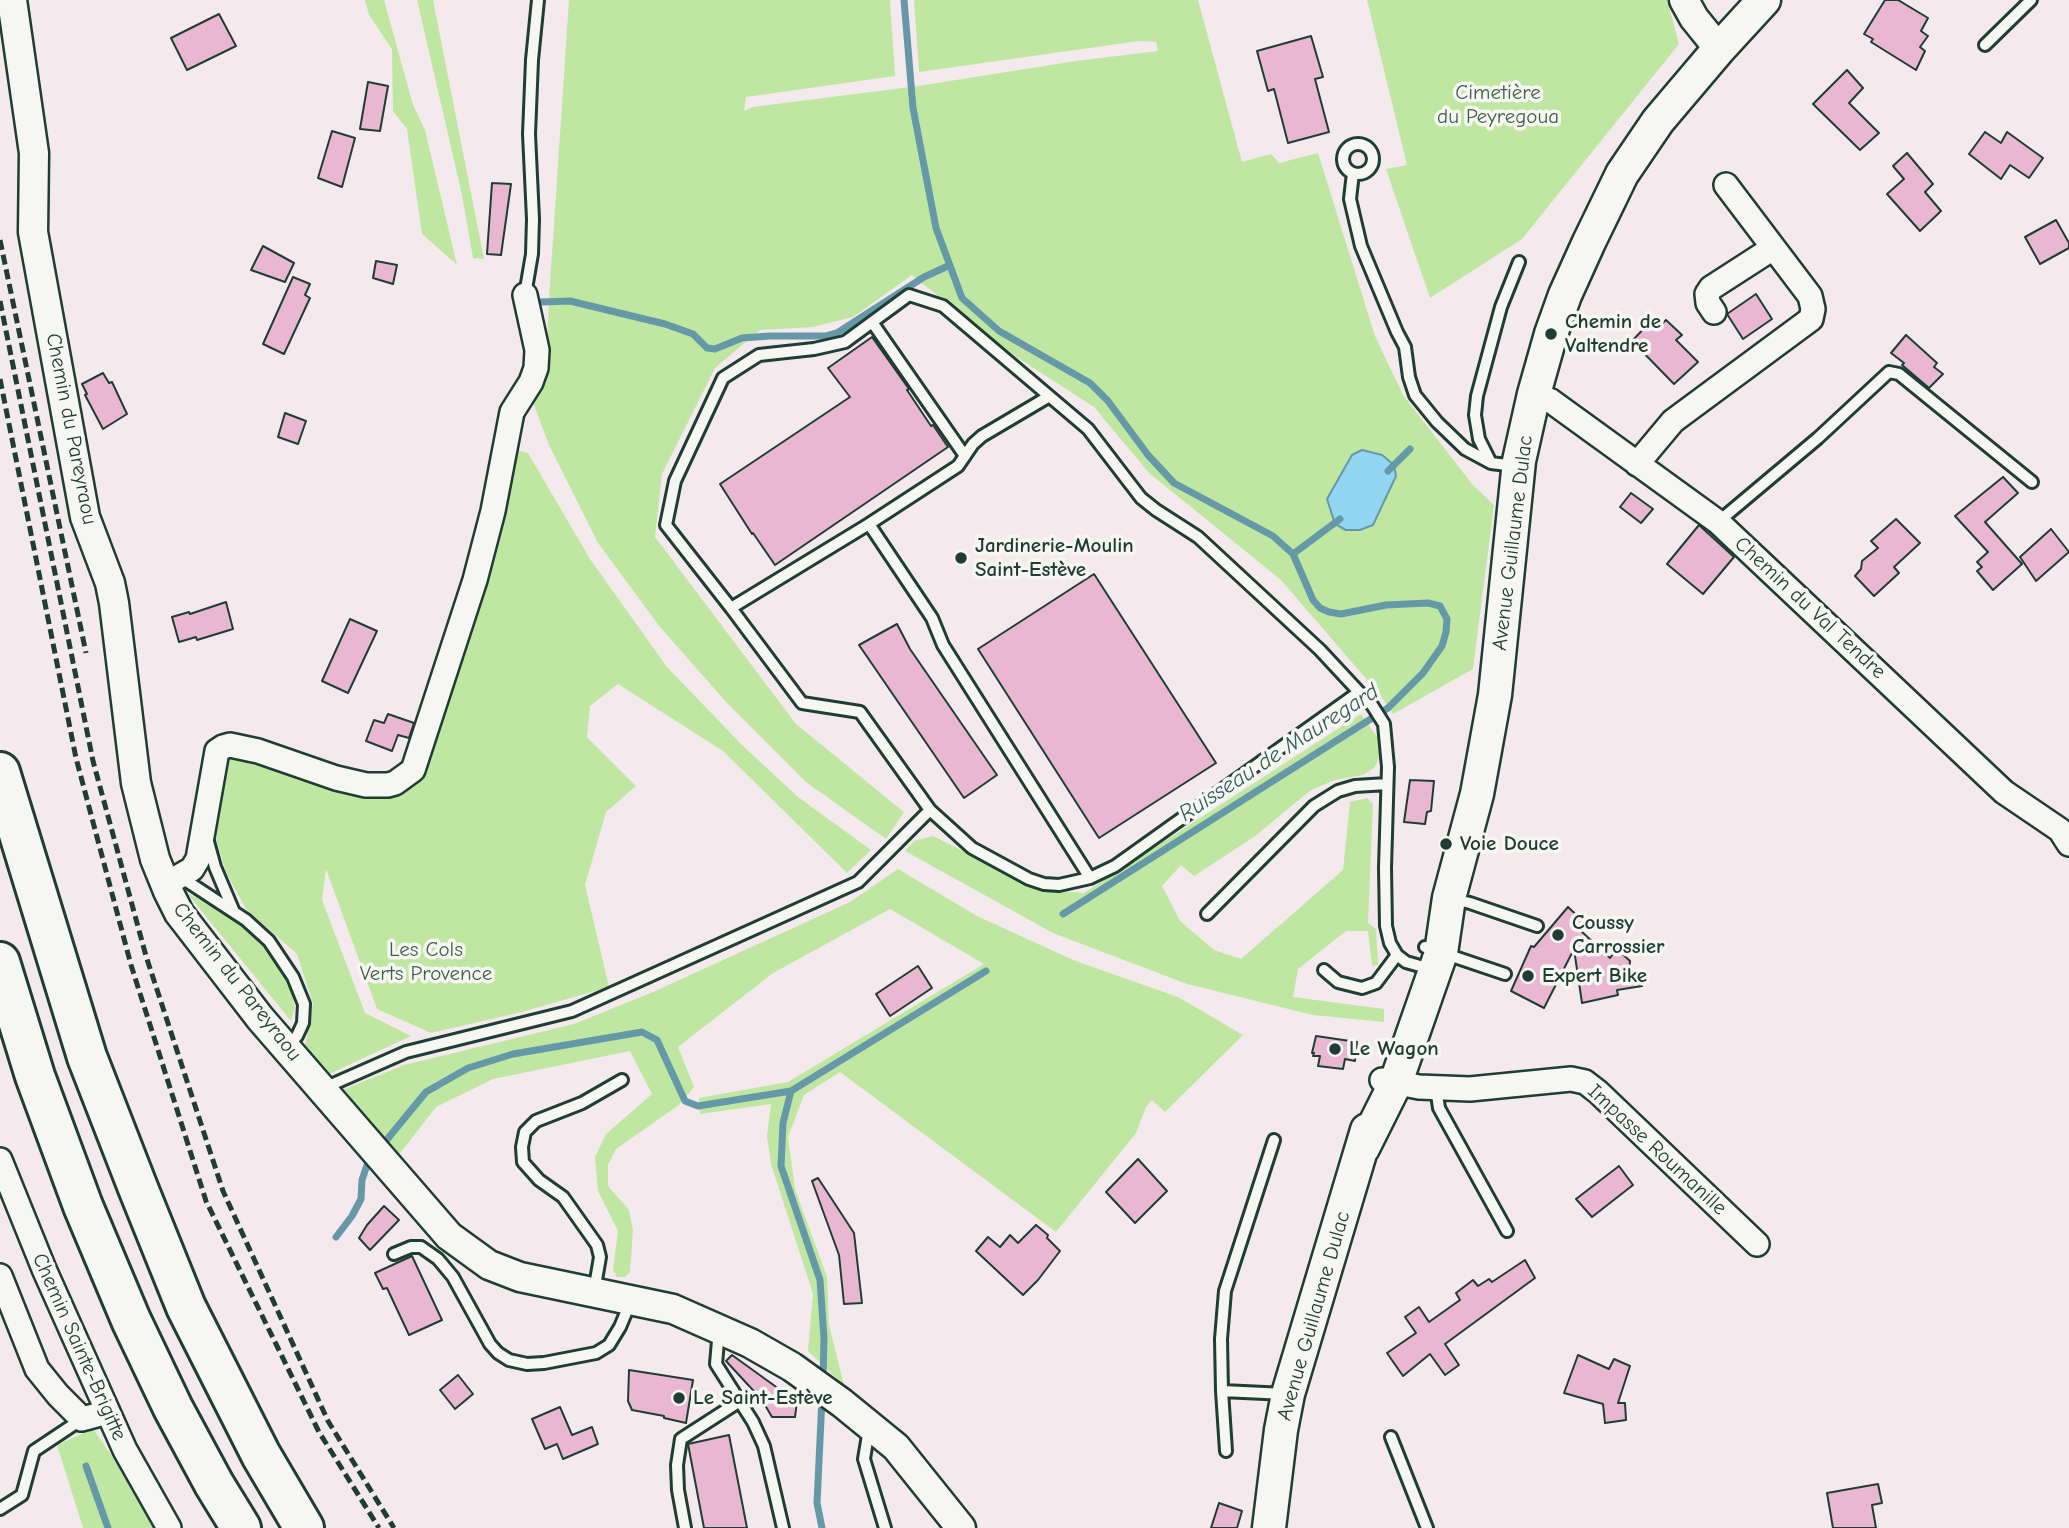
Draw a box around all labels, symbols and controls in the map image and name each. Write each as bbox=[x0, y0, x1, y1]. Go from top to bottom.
park label: Cimetière du Peyregoua bbox=[1437, 80, 1559, 130]
place label: Chemin de Valtendre bbox=[1565, 309, 1661, 359]
marker: Chemin de Valtendre bbox=[1543, 326, 1559, 342]
street label: Chemin du Pareyraou bbox=[40, 331, 102, 527]
street label: Avenue Guillaume Dulac bbox=[1487, 434, 1539, 652]
street label: Chemin du Val Tendre bbox=[1729, 531, 1891, 685]
place label: Jardinerie-Moulin Saint-Estève bbox=[975, 533, 1134, 583]
marker: Jardinerie-Moulin Saint-Estève bbox=[953, 550, 969, 566]
water label: Ruisseau de Mauregard bbox=[1174, 678, 1384, 828]
place label: Voie Douce bbox=[1460, 831, 1559, 857]
marker: Voie Douce bbox=[1438, 836, 1454, 852]
street label: Chemin du Pareyraou bbox=[167, 898, 307, 1066]
place label: Coussy Carrossier bbox=[1572, 910, 1665, 960]
marker: Coussy Carrossier bbox=[1550, 927, 1566, 943]
park label: Les Cols Verts Provence bbox=[360, 937, 492, 987]
place label: Expert Bike bbox=[1542, 963, 1647, 989]
marker: Expert Bike bbox=[1520, 968, 1536, 984]
place label: Le Wagon bbox=[1349, 1036, 1439, 1062]
marker: Le Wagon bbox=[1327, 1041, 1343, 1057]
street label: Impasse Roumanille bbox=[1582, 1079, 1732, 1221]
street label: Avenue Guillaume Dulac bbox=[1272, 1208, 1356, 1424]
street label: Chemin Sainte-Brigitte bbox=[26, 1249, 132, 1445]
place label: Le Saint-Estève bbox=[693, 1385, 833, 1411]
marker: Le Saint-Estève bbox=[671, 1390, 687, 1406]

